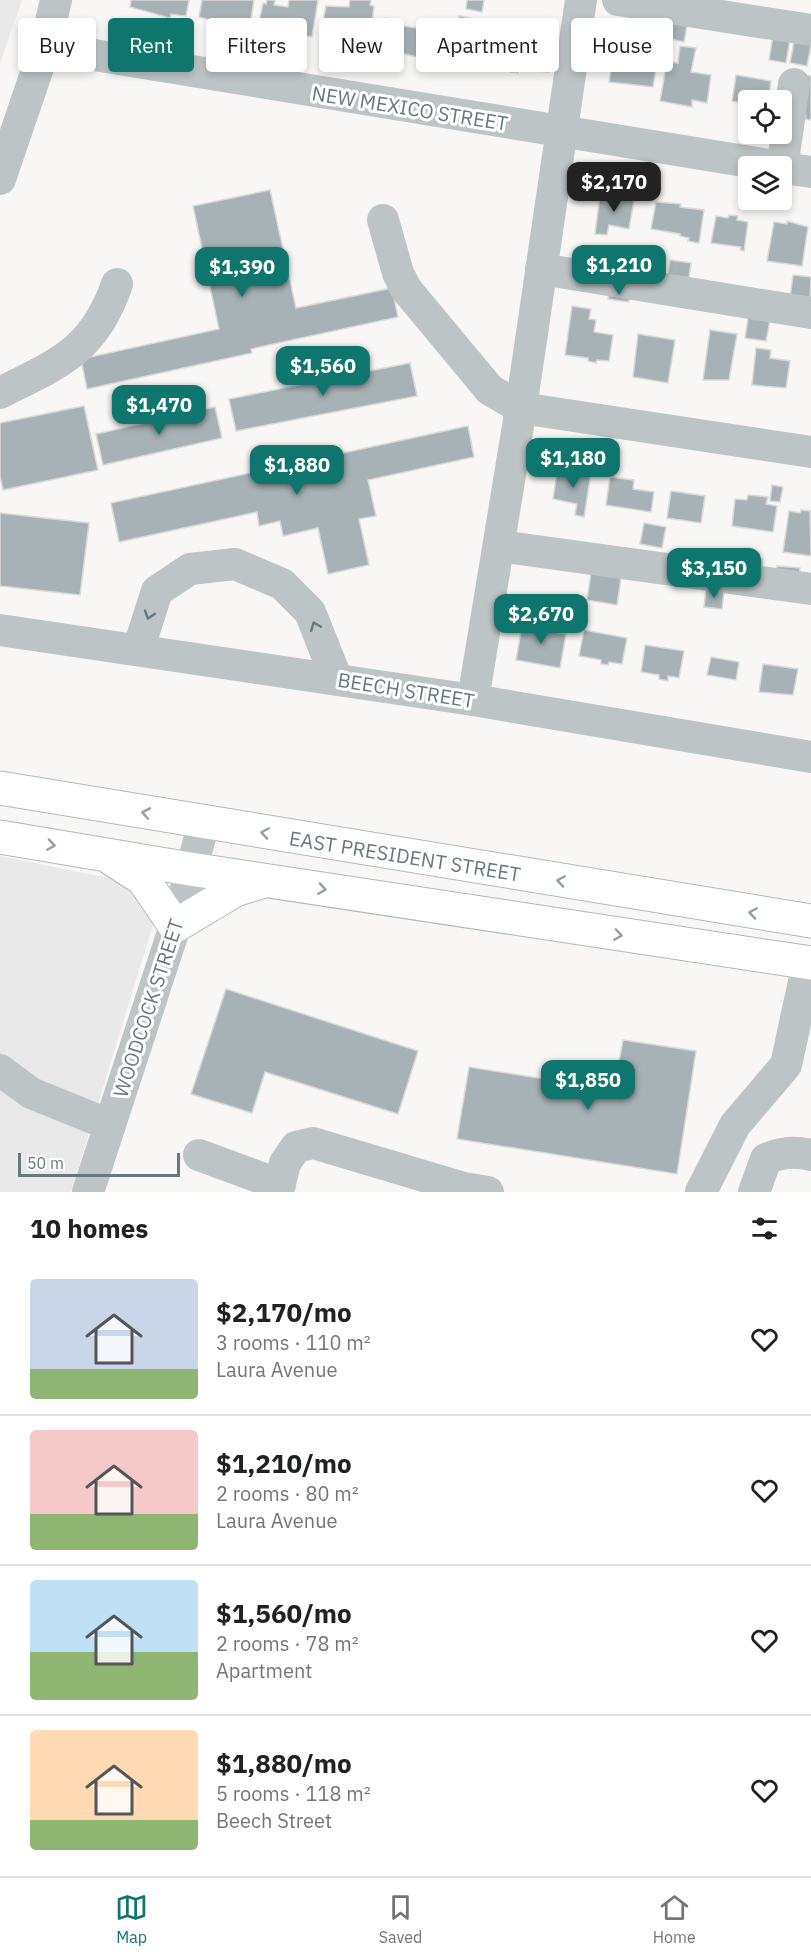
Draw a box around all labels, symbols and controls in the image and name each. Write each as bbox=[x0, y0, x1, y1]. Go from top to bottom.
chip: Buy bbox=[18, 18, 96, 72]
chip: Rent bbox=[108, 18, 194, 72]
chip: Filters bbox=[206, 18, 307, 72]
chip: New bbox=[319, 18, 404, 72]
chip: Apartment bbox=[416, 18, 559, 72]
chip: House bbox=[571, 18, 673, 72]
street label: NEW MEXICO STREET bbox=[310, 79, 510, 137]
map controls bbox=[738, 90, 792, 210]
button: locate bbox=[738, 90, 792, 144]
button: layers bbox=[738, 156, 792, 210]
pin: $2,170 bbox=[565, 162, 663, 213]
text: $2,170 bbox=[581, 168, 647, 195]
pin: $1,210 bbox=[570, 245, 668, 296]
pin: $1,390 bbox=[193, 247, 291, 298]
text: $1,210 bbox=[586, 251, 652, 278]
text: $1,390 bbox=[209, 253, 275, 280]
pin: $1,560 bbox=[274, 346, 372, 397]
text: $1,560 bbox=[290, 352, 356, 379]
pin: $1,470 bbox=[110, 385, 208, 436]
text: $1,470 bbox=[126, 391, 192, 418]
pin: $1,180 bbox=[524, 438, 622, 489]
text: $1,180 bbox=[540, 444, 606, 471]
pin: $1,880 bbox=[248, 445, 346, 496]
text: $1,880 bbox=[264, 451, 330, 478]
pin: $3,150 bbox=[665, 548, 763, 599]
text: $3,150 bbox=[681, 554, 747, 581]
pin: $2,670 bbox=[492, 594, 590, 645]
text: $2,670 bbox=[508, 600, 574, 627]
one-way arrow bbox=[144, 609, 156, 620]
one-way arrow bbox=[310, 621, 322, 632]
street label: BEECH STREET bbox=[336, 666, 476, 714]
one-way arrow bbox=[141, 807, 151, 820]
street label: EAST PRESIDENT STREET bbox=[287, 824, 523, 888]
one-way arrow bbox=[260, 827, 269, 839]
one-way arrow bbox=[46, 838, 56, 851]
one-way arrow bbox=[556, 876, 565, 888]
one-way arrow bbox=[317, 883, 326, 895]
one-way arrow bbox=[749, 907, 758, 919]
street label: WOODCOCK STREET bbox=[106, 915, 190, 1101]
one-way arrow bbox=[613, 928, 623, 941]
pin: $1,850 bbox=[539, 1060, 637, 1111]
text: $1,850 bbox=[555, 1066, 621, 1093]
scale bar bbox=[18, 1150, 180, 1178]
text: 50 m bbox=[27, 1153, 64, 1173]
text: 10 homes bbox=[30, 1211, 148, 1245]
icon: filters bbox=[748, 1212, 781, 1245]
text: $2,170/mo bbox=[216, 1295, 352, 1329]
icon: home bbox=[78, 1303, 150, 1375]
icon: heart bbox=[748, 1323, 781, 1356]
text: 3 rooms · 110 m² bbox=[216, 1329, 371, 1356]
text: Laura Avenue bbox=[216, 1356, 337, 1383]
text: $1,210/mo bbox=[216, 1446, 352, 1480]
icon: home bbox=[78, 1454, 150, 1526]
icon: heart bbox=[748, 1474, 781, 1507]
text: 2 rooms · 80 m² bbox=[216, 1480, 359, 1507]
text: Laura Avenue bbox=[216, 1507, 337, 1534]
text: $1,560/mo bbox=[216, 1596, 352, 1630]
icon: home bbox=[78, 1604, 150, 1676]
icon: heart bbox=[748, 1624, 781, 1657]
text: 2 rooms · 78 m² bbox=[216, 1630, 359, 1657]
text: Apartment bbox=[216, 1657, 312, 1684]
text: $1,880/mo bbox=[216, 1746, 352, 1780]
icon: home bbox=[78, 1754, 150, 1826]
icon: heart bbox=[748, 1774, 781, 1807]
text: 5 rooms · 118 m² bbox=[216, 1780, 371, 1807]
text: Beech Street bbox=[216, 1807, 332, 1834]
tab: Map bbox=[115, 1891, 148, 1947]
tab: Saved bbox=[379, 1891, 422, 1947]
tab: Home bbox=[653, 1891, 696, 1947]

